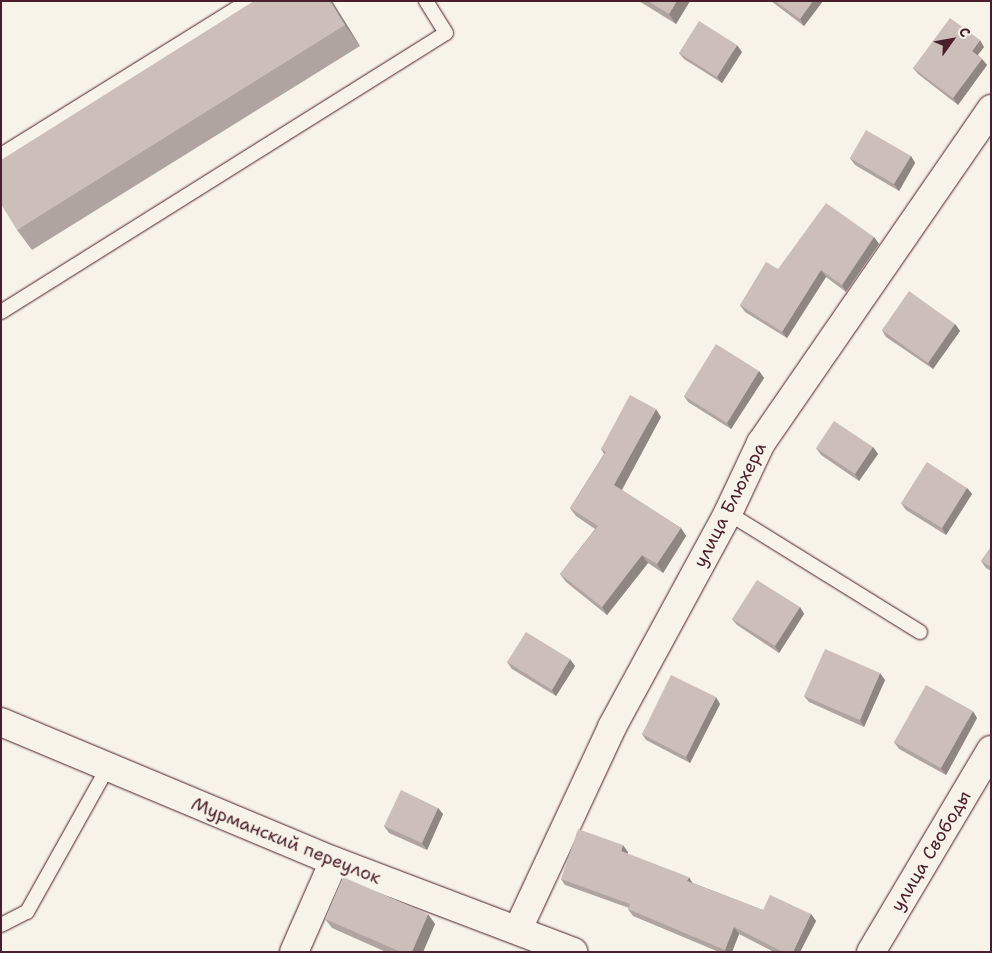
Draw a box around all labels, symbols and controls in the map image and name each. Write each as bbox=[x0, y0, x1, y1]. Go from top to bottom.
north arrow bbox=[927, 15, 977, 65]
text: С bbox=[955, 24, 975, 40]
street label: улица Блюхера bbox=[689, 439, 771, 571]
street label: улица Свободы bbox=[886, 787, 976, 915]
street label: Мурманский переулок bbox=[188, 793, 384, 889]

